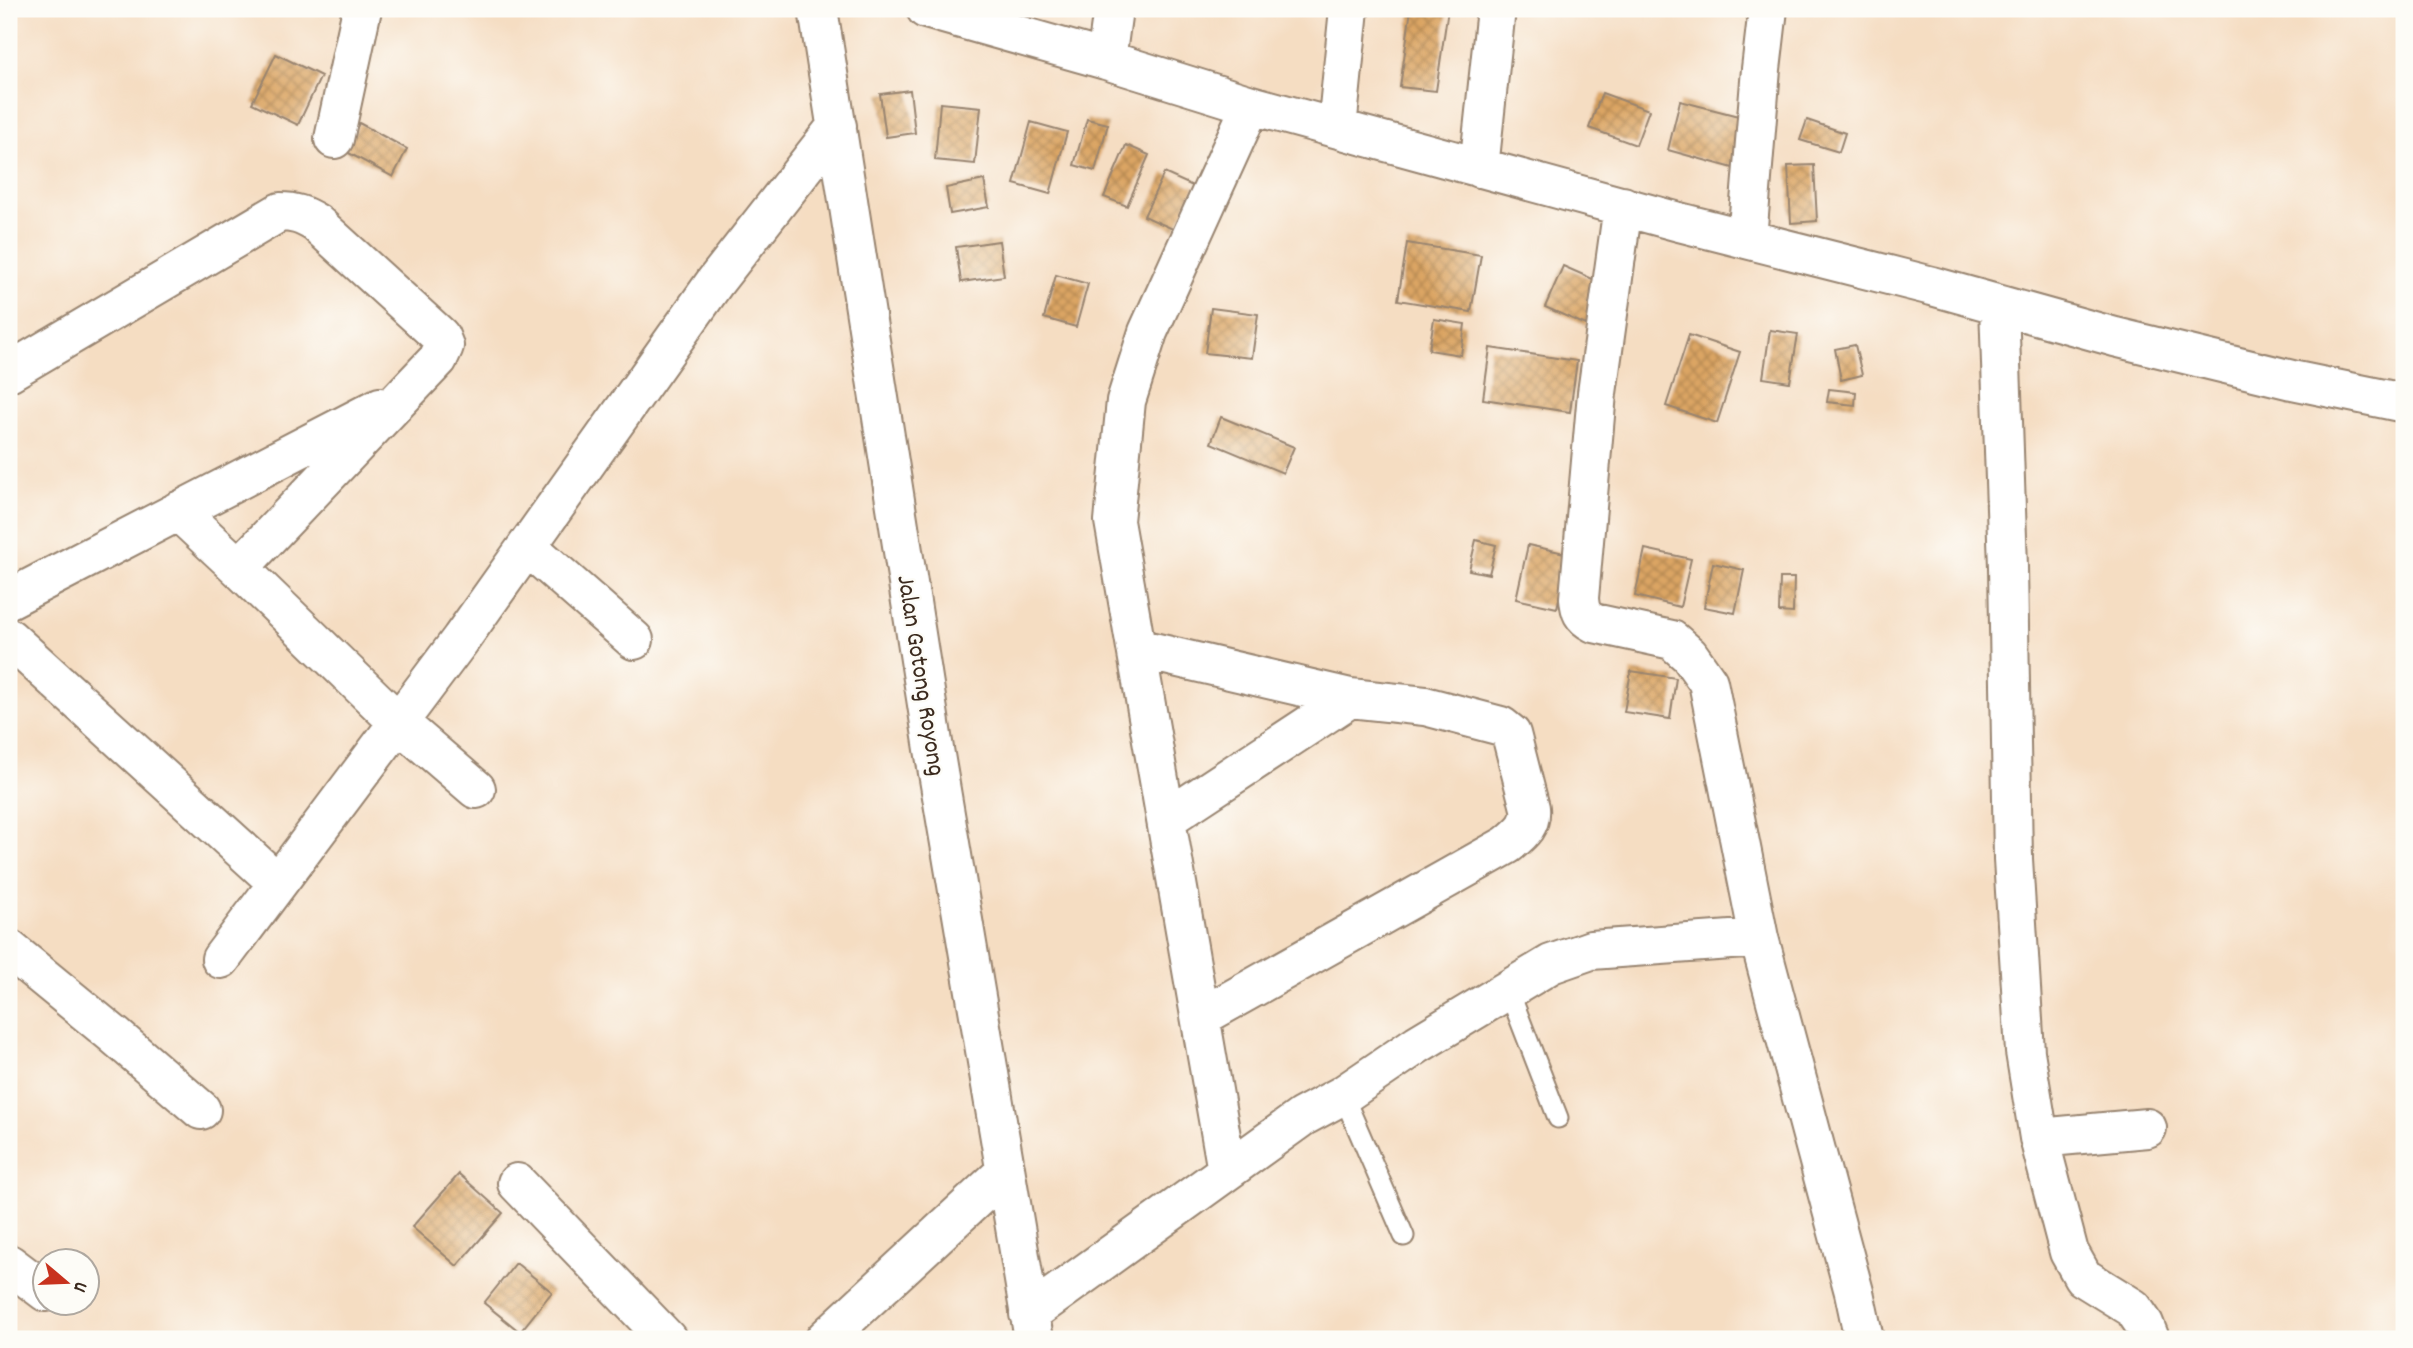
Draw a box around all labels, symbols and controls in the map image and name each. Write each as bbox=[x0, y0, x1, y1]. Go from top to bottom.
street label: Jalan Gotong Royong bbox=[885, 572, 954, 779]
north arrow bbox=[32, 1246, 102, 1316]
text: U bbox=[65, 1278, 93, 1295]

